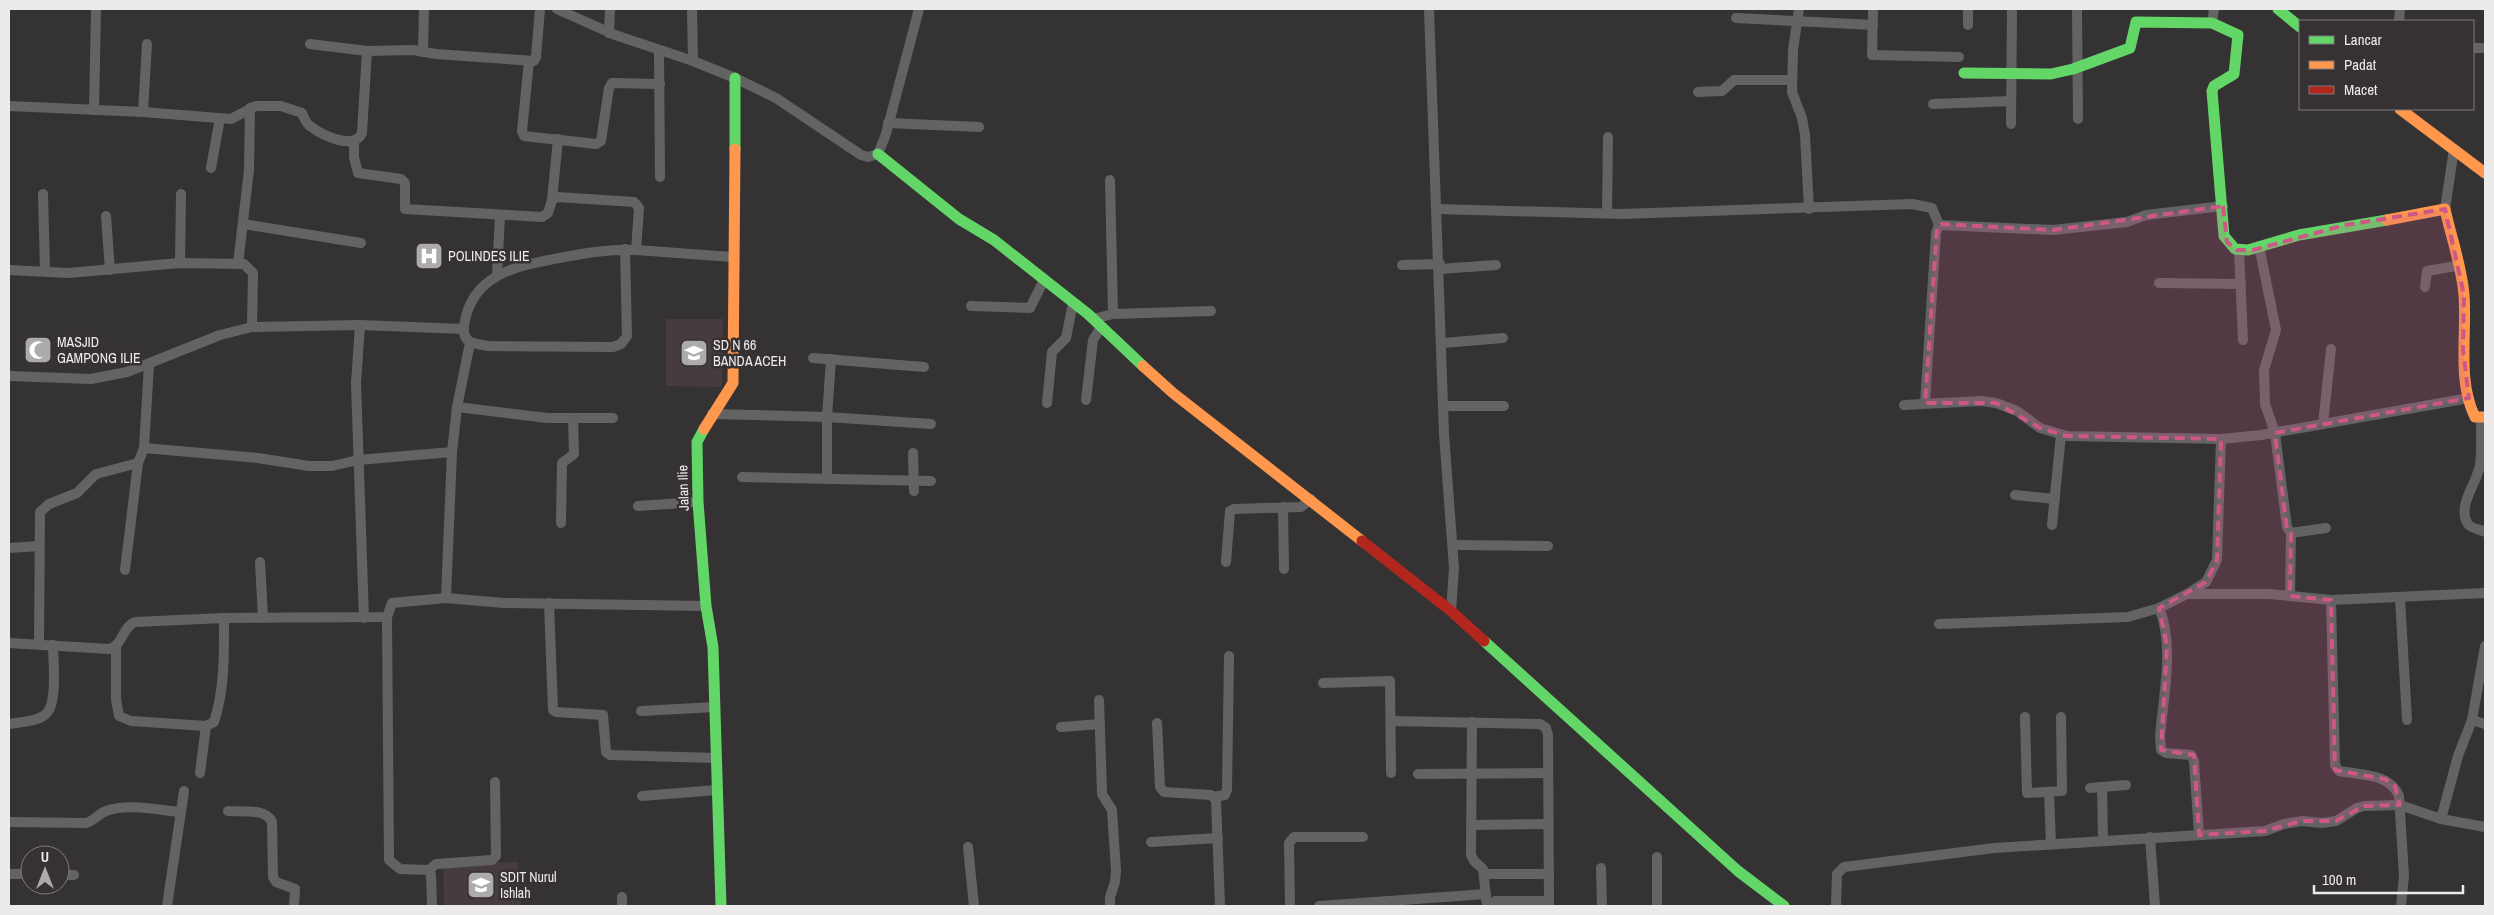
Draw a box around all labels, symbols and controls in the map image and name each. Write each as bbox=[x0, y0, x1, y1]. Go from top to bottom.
legend bbox=[2299, 20, 2474, 110]
text: Lancar bbox=[2344, 29, 2382, 50]
text: Padat bbox=[2344, 54, 2377, 75]
text: Macet bbox=[2344, 79, 2378, 100]
hospital icon: POLINDES ILIE bbox=[414, 241, 444, 271]
place label: POLINDES ILIE bbox=[448, 247, 530, 265]
place label: MASJID GAMPONG ILIE bbox=[57, 333, 141, 367]
mosque icon: MASJID GAMPONG ILIE bbox=[23, 335, 53, 365]
place label: SD N 66 BANDA ACEH bbox=[713, 336, 786, 370]
school or university icon: SD N 66 BANDA ACEH bbox=[679, 338, 709, 368]
street label: Jalan Ilie bbox=[673, 465, 693, 511]
north arrow bbox=[20, 845, 70, 895]
text: U bbox=[41, 848, 49, 866]
scale bar bbox=[2314, 862, 2463, 894]
place label: SDIT Nurul Ishlah bbox=[500, 868, 557, 902]
text: 100 m bbox=[2322, 869, 2356, 890]
school or university icon: SDIT Nurul Ishlah bbox=[466, 870, 496, 900]

